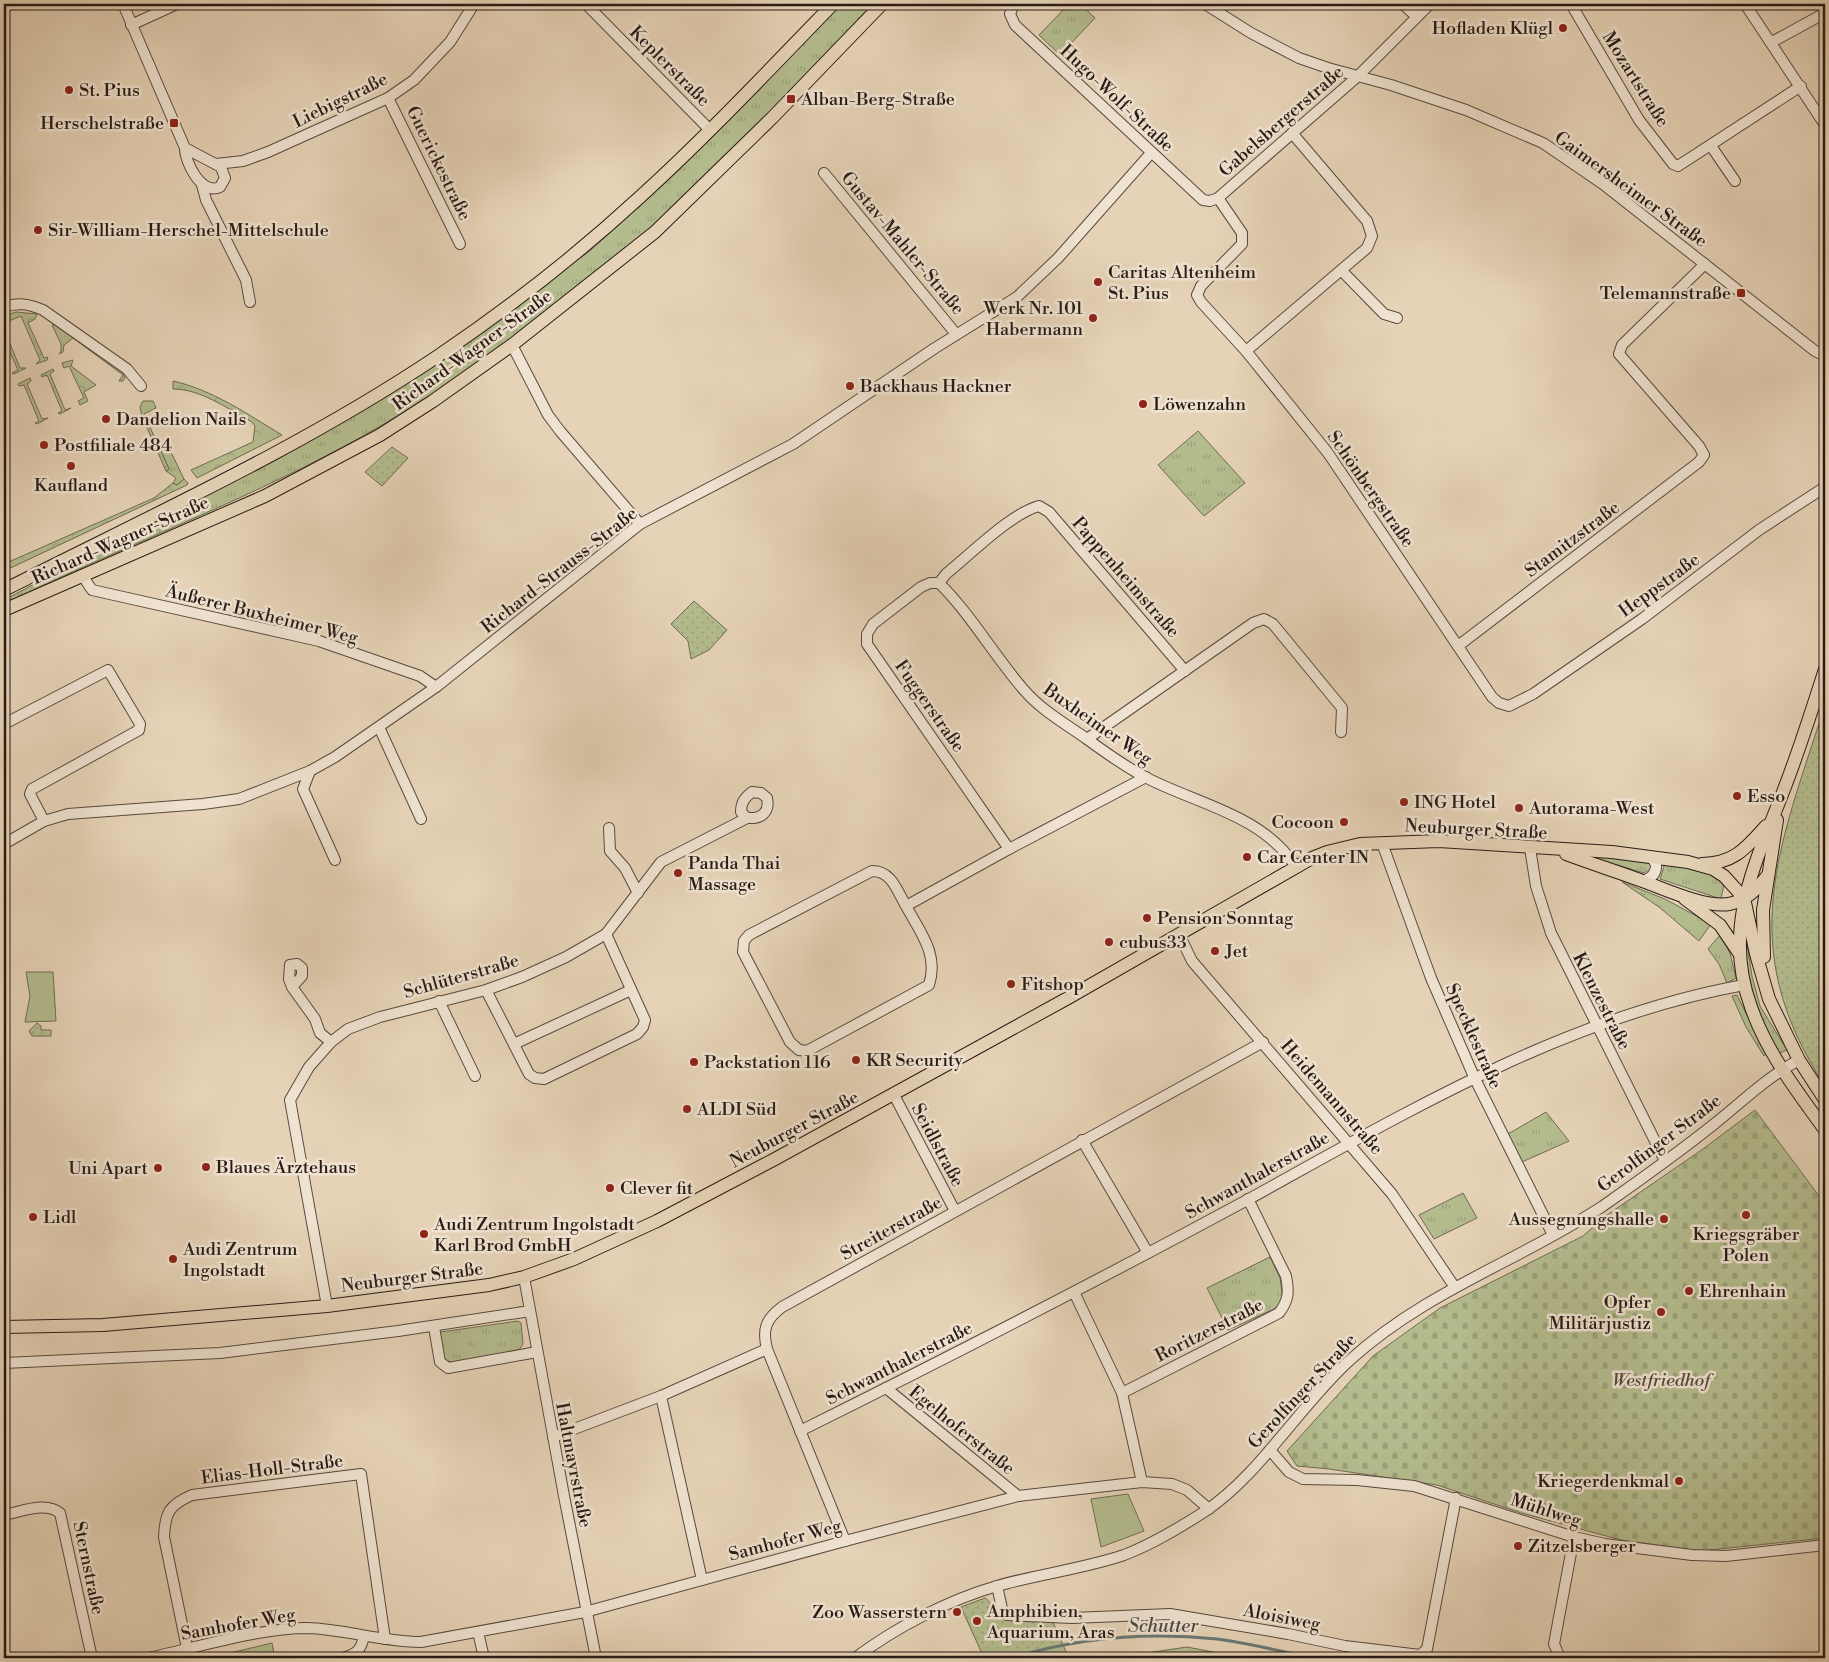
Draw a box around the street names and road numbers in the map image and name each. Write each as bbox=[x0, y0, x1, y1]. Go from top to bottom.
street label: Keplerstraße bbox=[624, 21, 715, 112]
street label: Mozartstraße bbox=[1597, 27, 1674, 132]
street label: Hugo-Wolf-Straße bbox=[1055, 40, 1179, 157]
street label: Gabelsbergerstraße bbox=[1214, 61, 1349, 182]
street label: Liebigstraße bbox=[289, 68, 391, 133]
street label: Guerickestraße bbox=[401, 102, 476, 224]
street label: Gaimersheimer Straße bbox=[1550, 126, 1712, 253]
street label: Gustav-Mahler-Straße bbox=[836, 167, 969, 320]
street label: Richard-Wagner-Straße bbox=[388, 285, 557, 416]
street label: Schönbergstraße bbox=[1322, 426, 1419, 552]
street label: Richard-Wagner-Straße bbox=[28, 491, 212, 590]
street label: Stamitzstraße bbox=[1520, 496, 1624, 583]
street label: Richard-Strauss-Straße bbox=[476, 502, 642, 639]
street label: Pappenheimstraße bbox=[1067, 512, 1185, 643]
street label: Heppstraße bbox=[1614, 548, 1704, 623]
street label: Äußerer Buxheimer Weg bbox=[162, 579, 361, 650]
street label: Fuggerstraße bbox=[889, 656, 970, 757]
street label: Buxheimer Weg bbox=[1038, 678, 1157, 771]
street label: Neuburger Straße bbox=[1404, 814, 1548, 845]
street label: Schlüterstraße bbox=[401, 949, 522, 1004]
street label: Klenzestraße bbox=[1567, 949, 1636, 1054]
street label: Specklestraße bbox=[1440, 980, 1507, 1093]
street label: Heidemannstraße bbox=[1275, 1035, 1388, 1160]
street label: Neuburger Straße bbox=[726, 1086, 863, 1173]
street label: Gerolfinger Straße bbox=[1593, 1089, 1726, 1198]
street label: Seidlstraße bbox=[906, 1100, 969, 1191]
street label: Schwanthalerstraße bbox=[1181, 1126, 1333, 1225]
street label: Streiterstraße bbox=[836, 1191, 946, 1266]
street label: Neuburger Straße bbox=[340, 1257, 484, 1298]
street label: Roritzerstraße bbox=[1151, 1293, 1267, 1368]
street label: Schwanthalerstraße bbox=[822, 1317, 976, 1410]
street label: Gerolfinger Straße bbox=[1243, 1329, 1362, 1454]
street label: Egelhoferstraße bbox=[904, 1381, 1019, 1480]
street label: Haltmayrstraße bbox=[550, 1401, 597, 1530]
street label: Elias-Holl-Straße bbox=[200, 1449, 345, 1490]
street label: Mühlweg bbox=[1508, 1488, 1585, 1533]
street label: Samhofer Weg bbox=[726, 1514, 845, 1567]
street label: Sternstraße bbox=[67, 1519, 110, 1617]
street label: Aloisiweg bbox=[1240, 1599, 1323, 1636]
street label: Samhofer Weg bbox=[179, 1603, 298, 1646]

